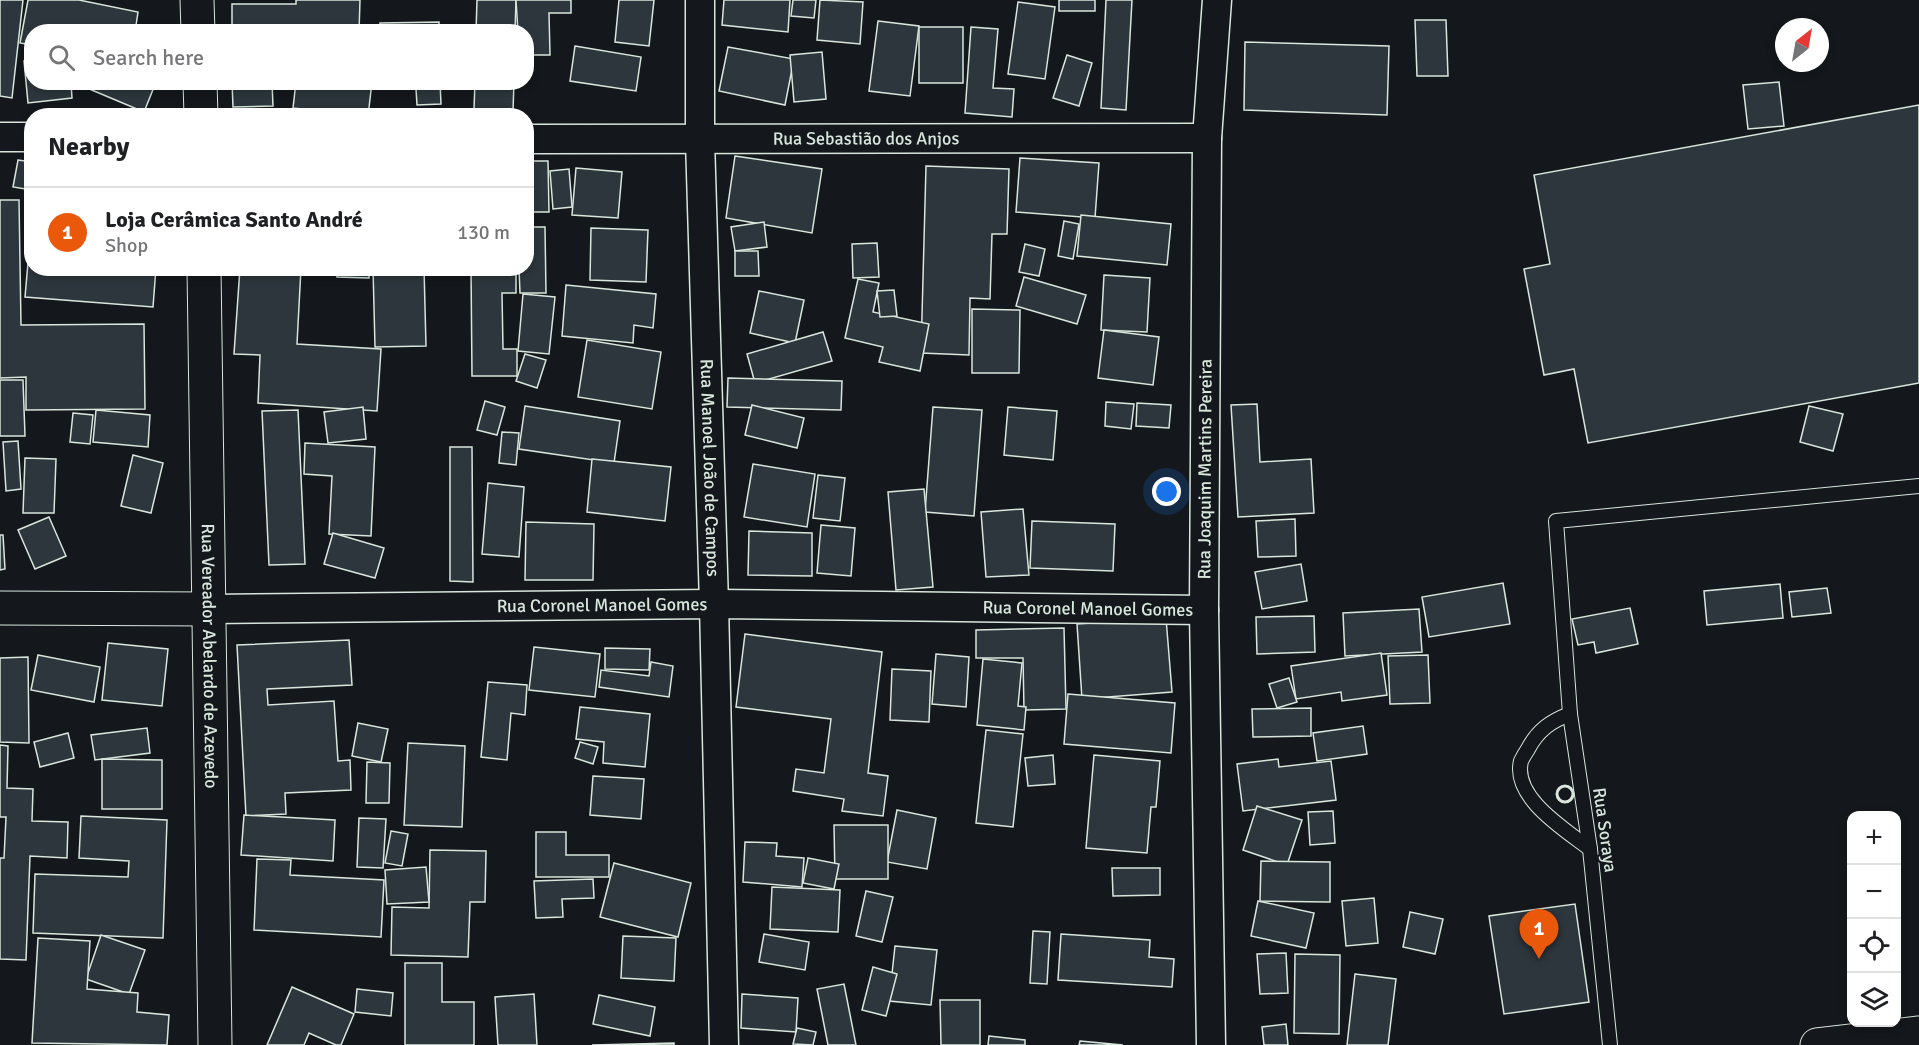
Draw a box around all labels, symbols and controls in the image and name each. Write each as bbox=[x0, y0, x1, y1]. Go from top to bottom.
north arrow bbox=[1775, 18, 1829, 72]
search box bbox=[24, 24, 534, 90]
icon: search bbox=[45, 41, 78, 74]
text: Search here bbox=[93, 44, 204, 71]
street label: Rua Sebastião dos Anjos bbox=[773, 127, 959, 150]
text: Nearby bbox=[48, 131, 129, 163]
text: Loja Cerâmica Santo André bbox=[105, 206, 363, 233]
text: 1 bbox=[62, 220, 73, 245]
text: 130 m bbox=[457, 220, 510, 245]
text: Shop bbox=[105, 233, 148, 258]
street label: Rua Manoel João de Campos bbox=[696, 359, 724, 577]
street label: Rua Joaquim Martins Pereira bbox=[1193, 359, 1217, 579]
your location bbox=[1152, 477, 1181, 506]
street label: Rua Vereador Abelardo de Azevedo bbox=[197, 523, 222, 789]
street label: Rua Coronel Manoel Gomes bbox=[497, 593, 708, 617]
street label: Rua Coronel Manoel Gomes bbox=[982, 596, 1194, 621]
street label: Rua Soraya bbox=[1588, 786, 1622, 874]
map controls bbox=[1847, 811, 1901, 1027]
button: + bbox=[1847, 811, 1901, 865]
button: − bbox=[1847, 865, 1901, 919]
pin: 1 bbox=[1520, 910, 1558, 959]
button: locate bbox=[1847, 919, 1901, 973]
button: layers bbox=[1847, 973, 1901, 1027]

